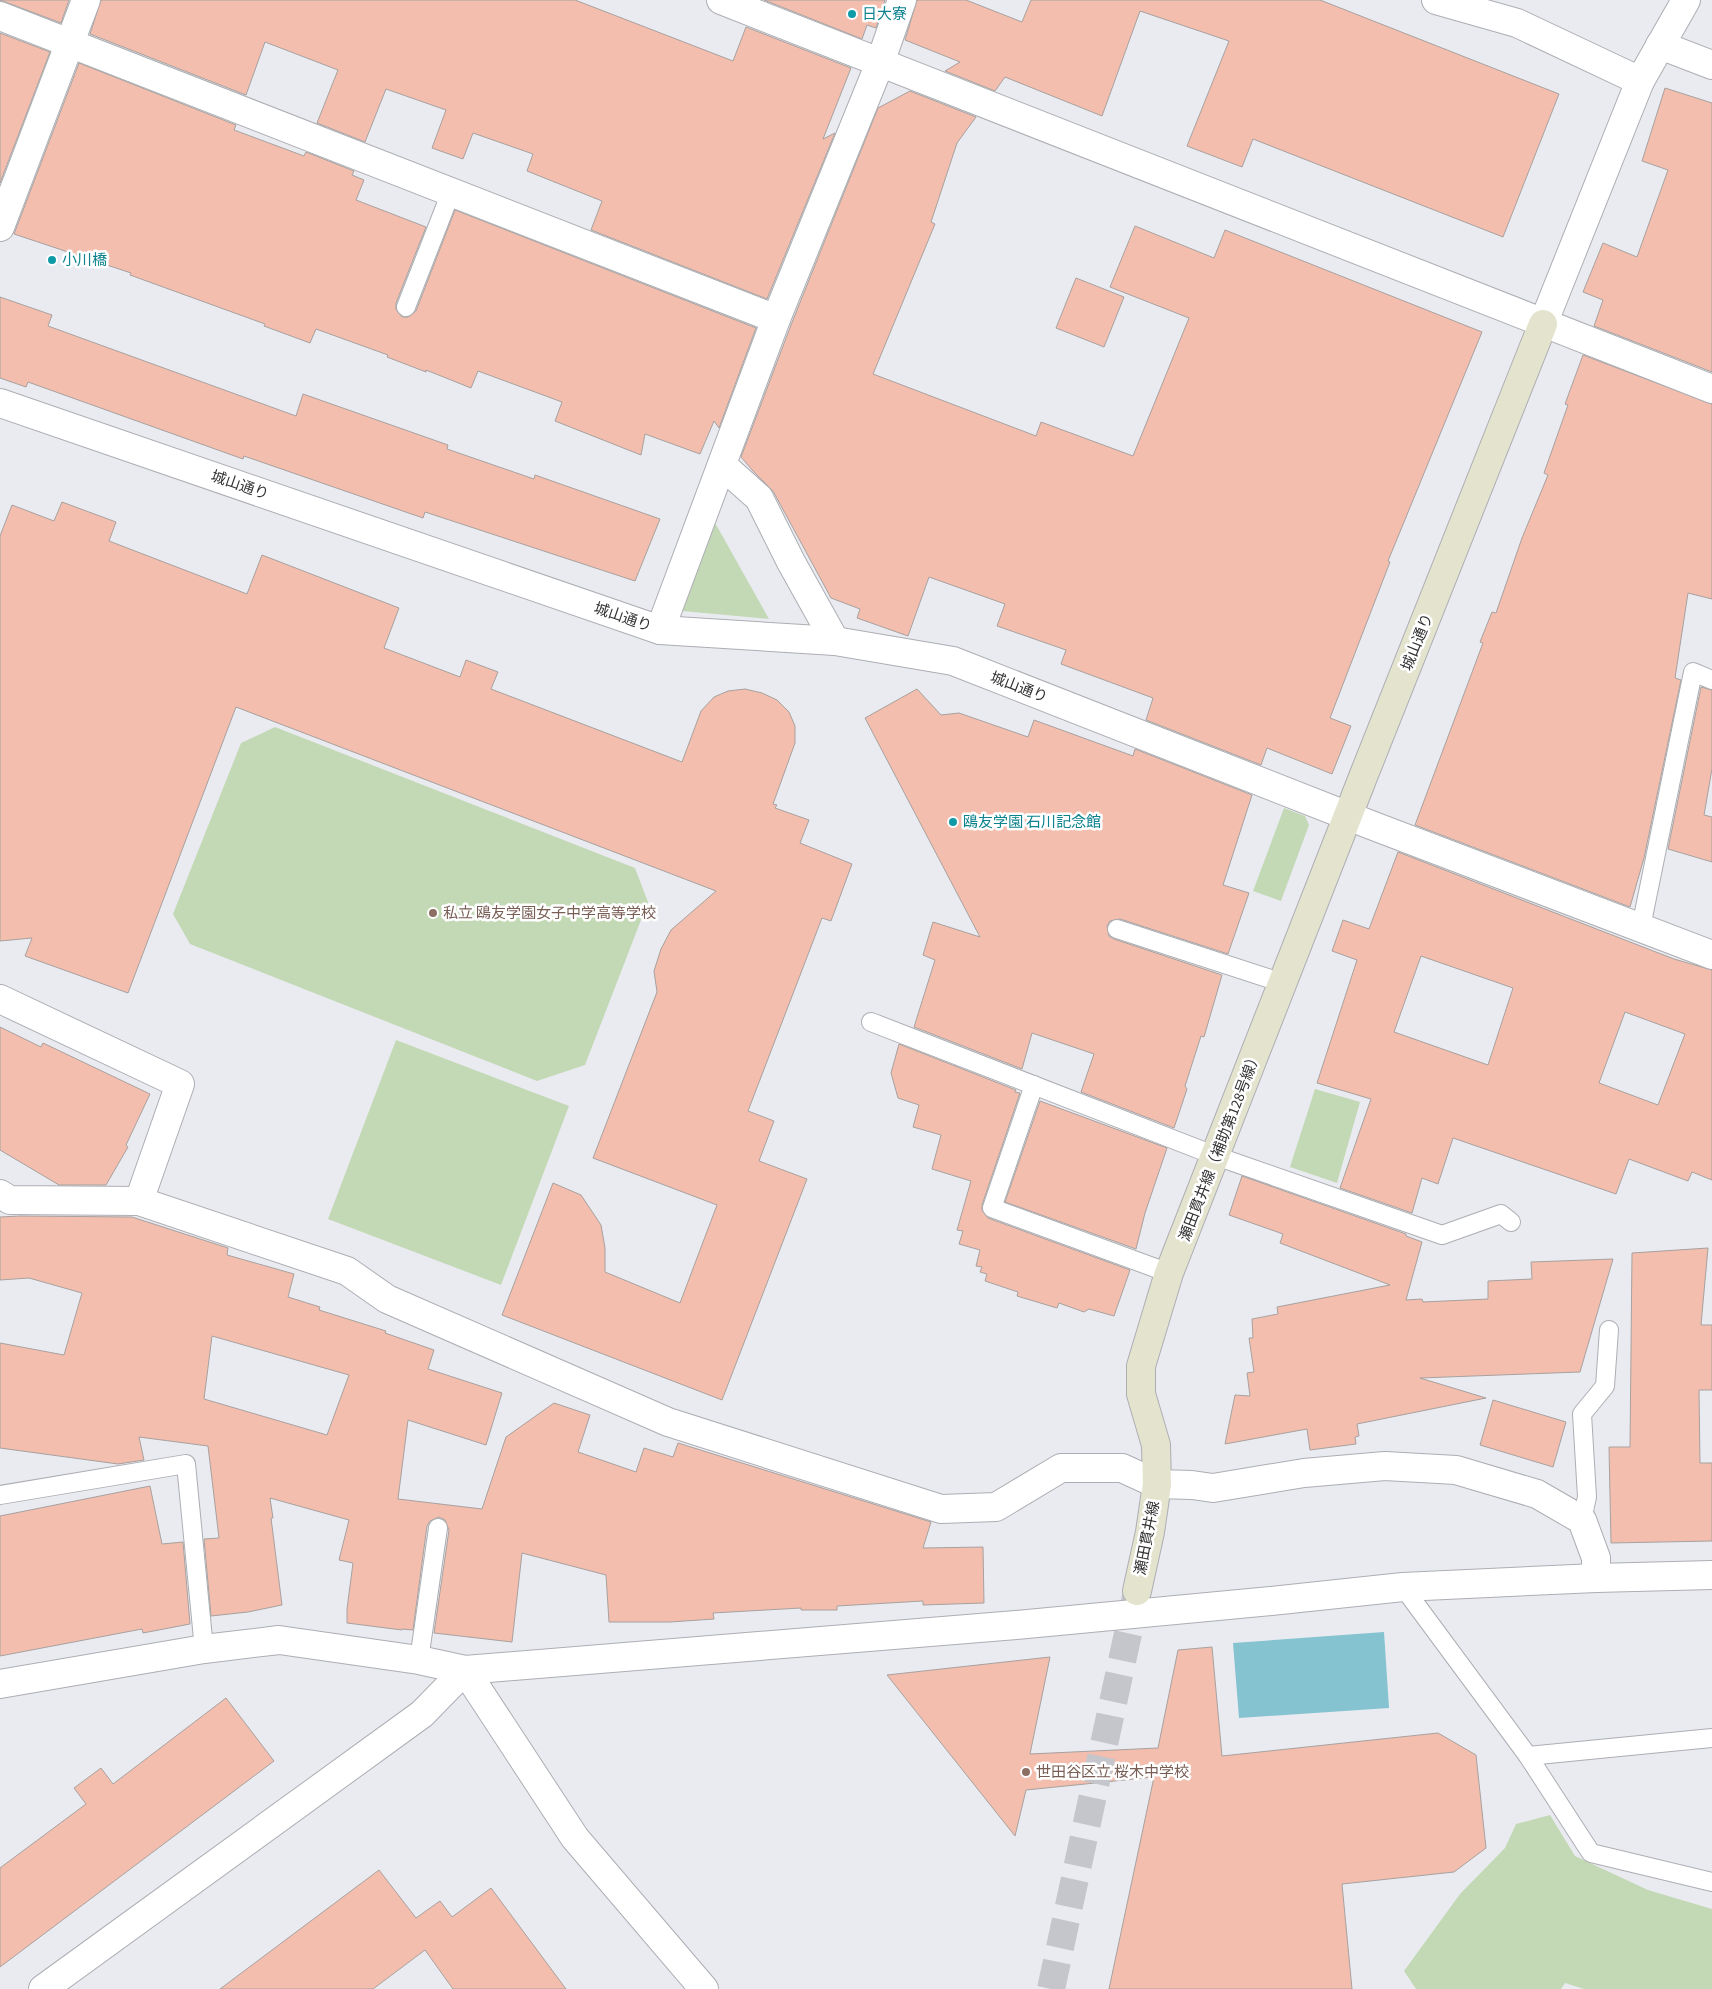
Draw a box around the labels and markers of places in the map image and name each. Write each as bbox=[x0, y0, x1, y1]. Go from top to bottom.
place label: 日大寮 bbox=[862, 4, 907, 25]
marker: 日大寮 bbox=[846, 8, 858, 20]
place label: 小川橋 bbox=[62, 250, 107, 271]
marker: 小川橋 bbox=[46, 254, 58, 266]
place label: 鴎友学園 石川記念館 bbox=[963, 812, 1101, 833]
marker: 鴎友学園 石川記念館 bbox=[947, 816, 959, 828]
place label: 私立 鴎友学園女子中学高等学校 bbox=[443, 903, 656, 924]
marker: 私立 鴎友学園女子中学高等学校 bbox=[427, 907, 439, 919]
place label: 世田谷区立 桜木中学校 bbox=[1036, 1762, 1189, 1783]
marker: 世田谷区立 桜木中学校 bbox=[1020, 1766, 1032, 1778]

